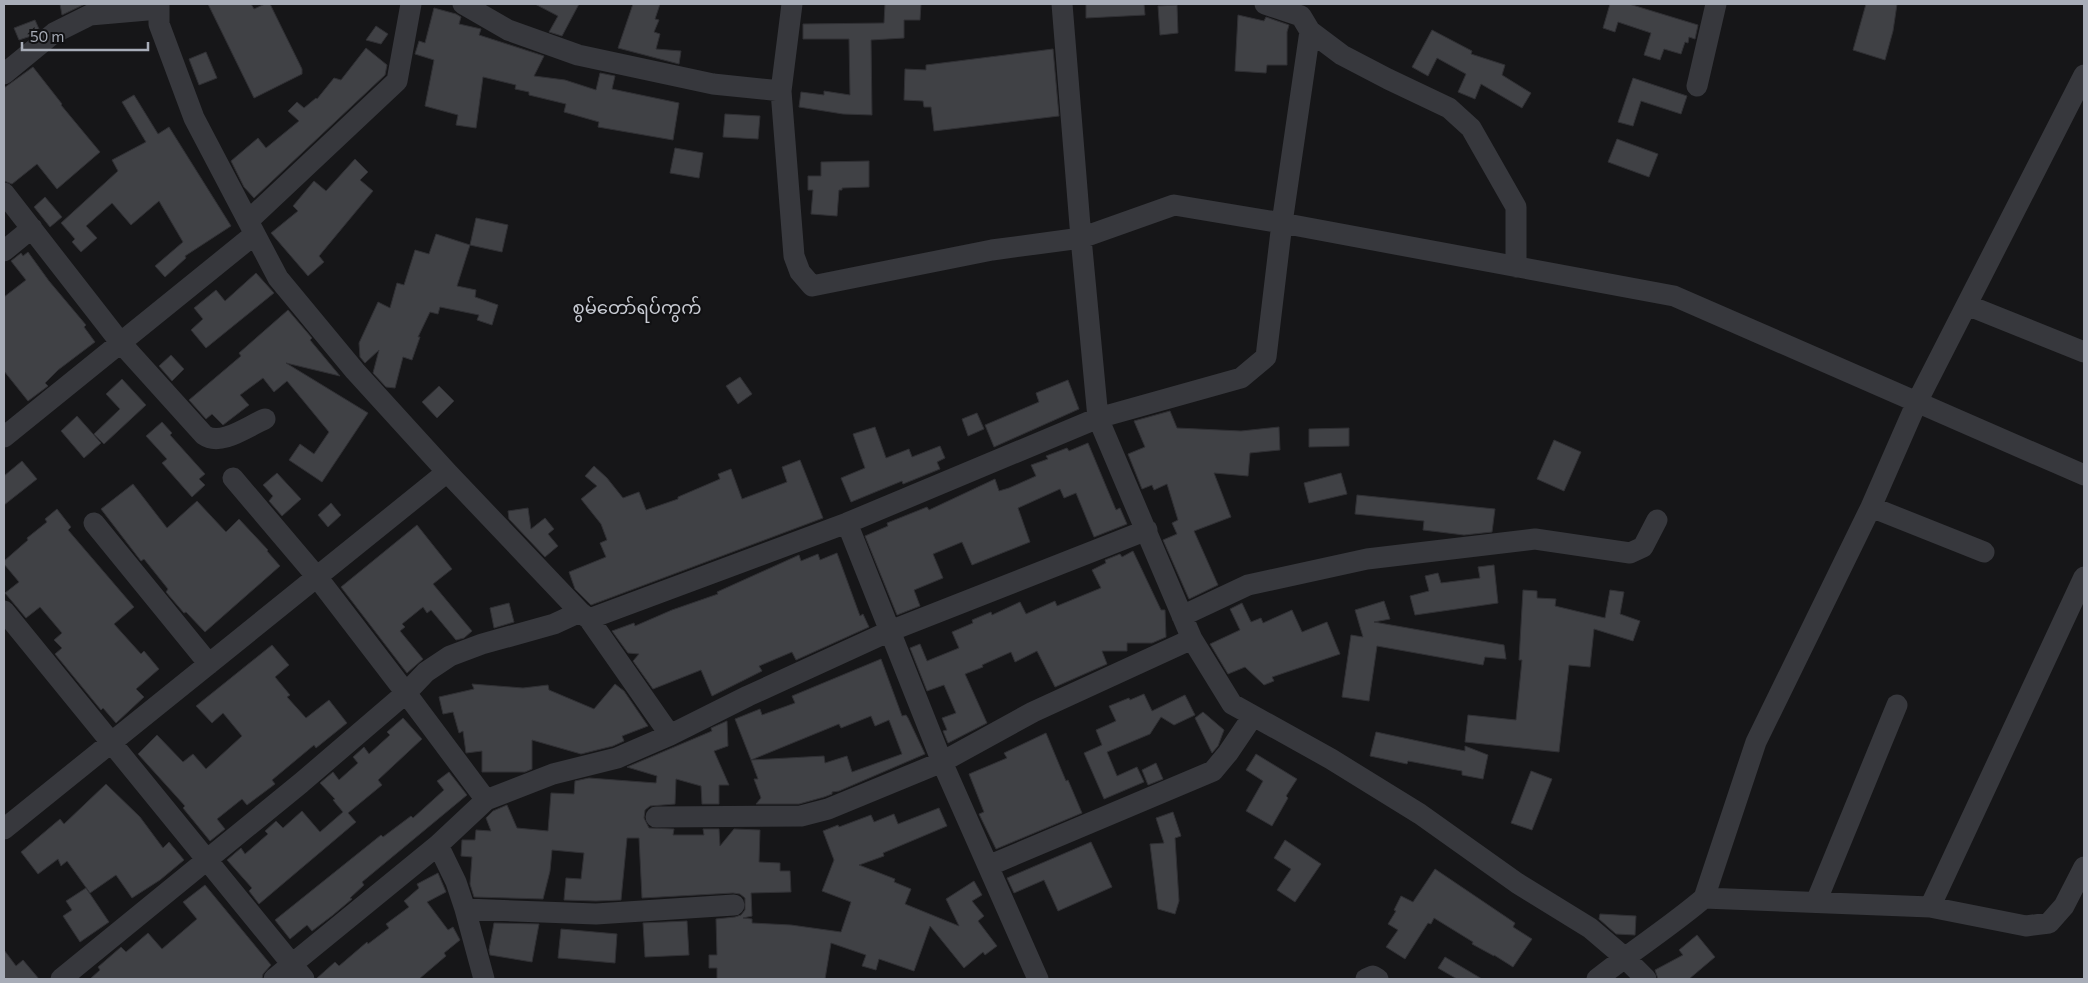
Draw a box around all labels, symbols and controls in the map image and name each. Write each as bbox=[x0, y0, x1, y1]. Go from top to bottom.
scale bar bbox=[22, 20, 149, 52]
text: 50 m bbox=[30, 27, 64, 45]
district label: စွမ်တော်ရပ်ကွက် bbox=[573, 295, 701, 323]

